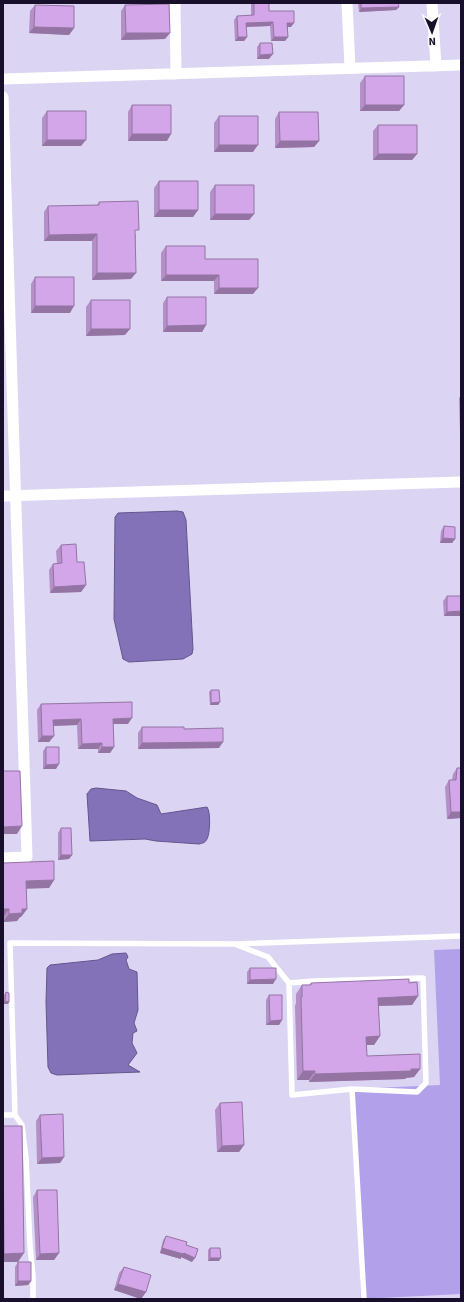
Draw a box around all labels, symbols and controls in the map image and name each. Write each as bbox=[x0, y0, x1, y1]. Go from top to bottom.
north arrow bbox=[412, 12, 452, 52]
text: N bbox=[428, 34, 436, 49]

